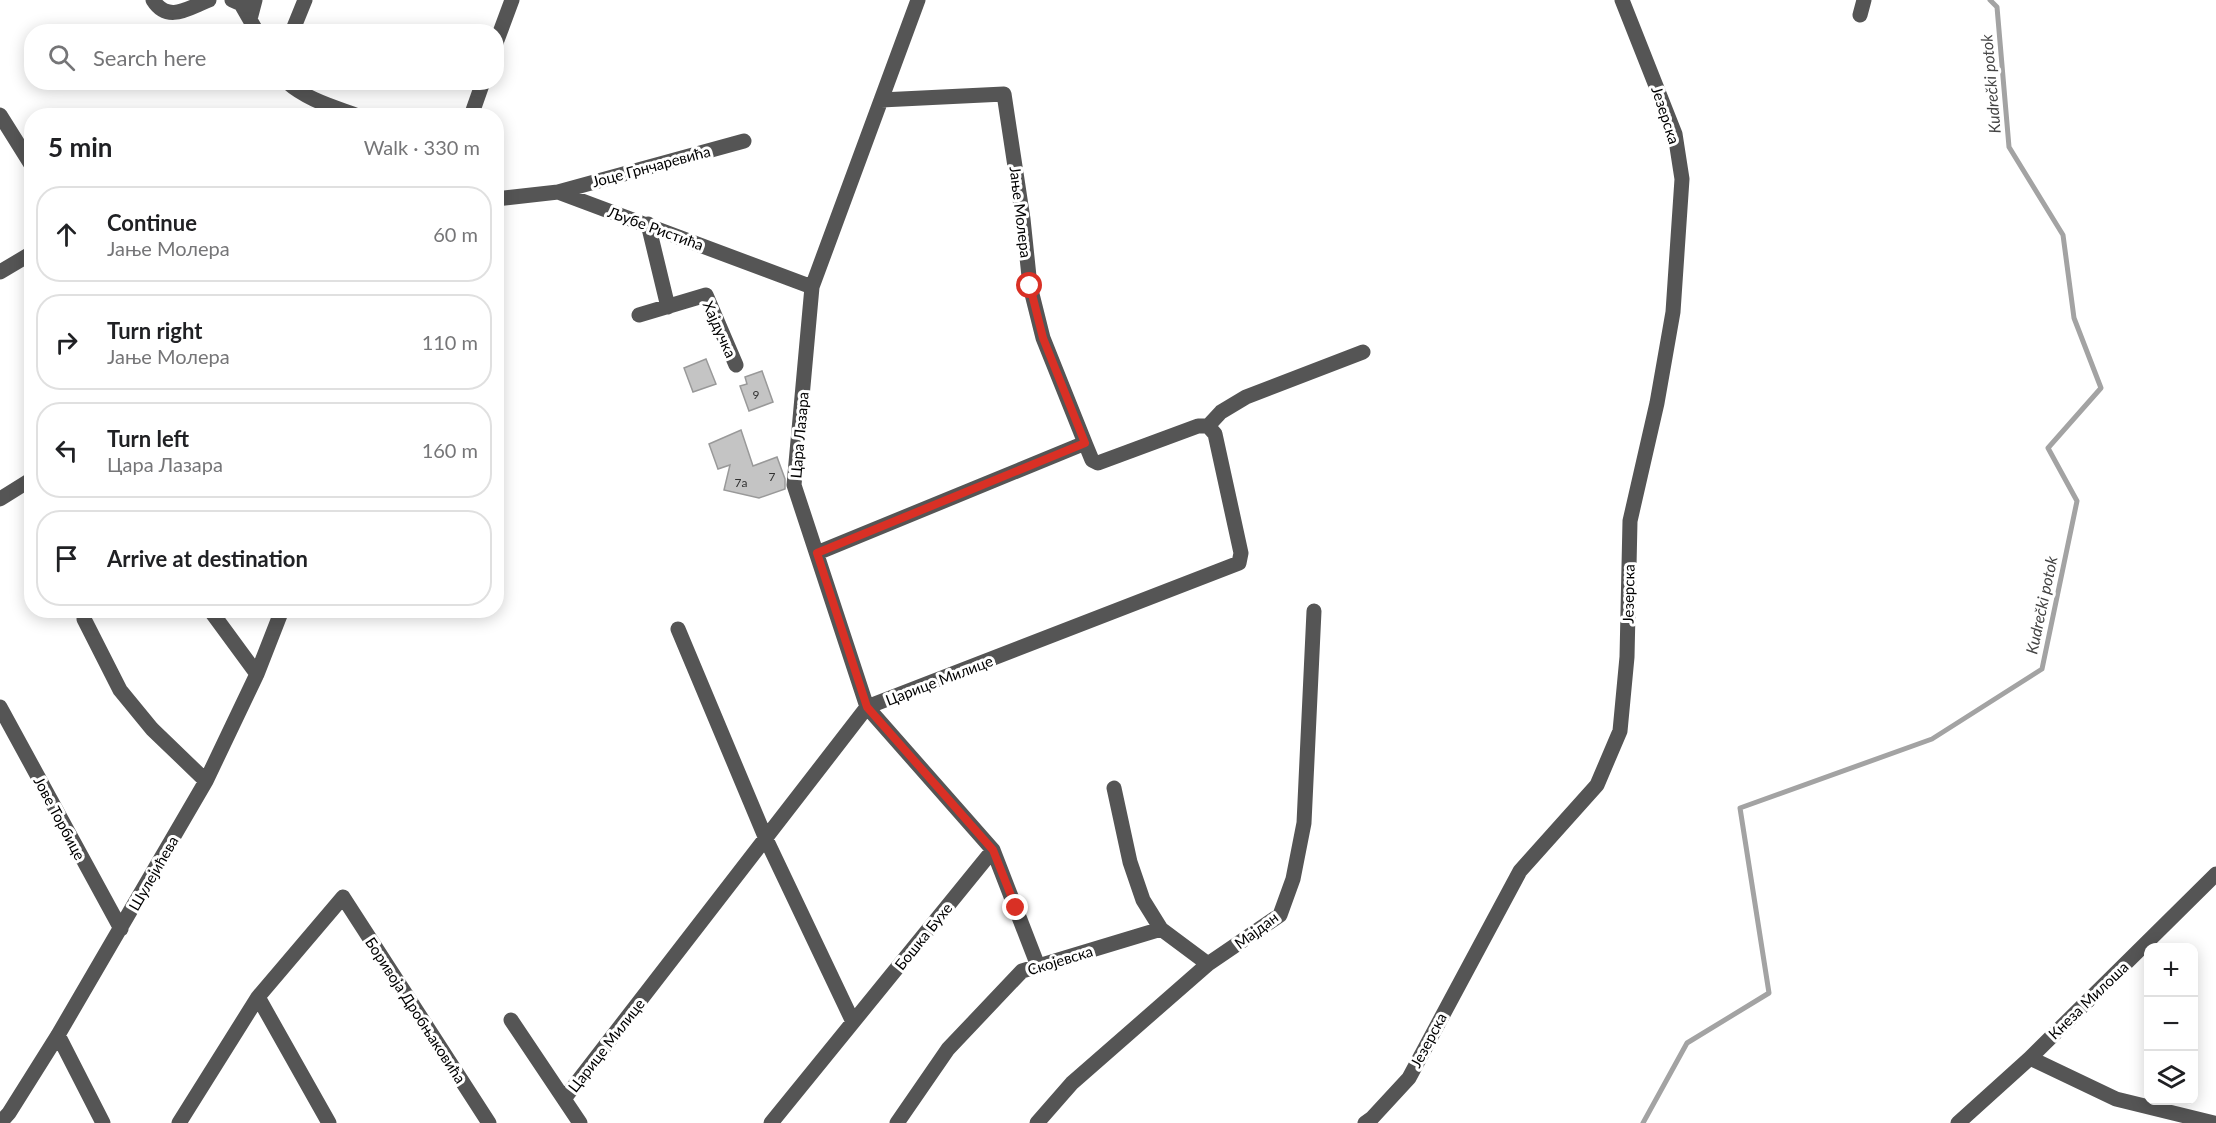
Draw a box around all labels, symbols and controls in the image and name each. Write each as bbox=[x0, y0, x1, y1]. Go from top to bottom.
search box bbox=[24, 24, 504, 90]
water label: Kudrečki potok bbox=[1976, 33, 2004, 134]
icon: search bbox=[45, 41, 78, 74]
text: Search here bbox=[93, 44, 206, 71]
street label: Језерска bbox=[1648, 84, 1684, 146]
text: 5 min bbox=[48, 131, 112, 163]
text: Walk · 330 m bbox=[364, 135, 480, 159]
street label: Јоце Грнчаревића bbox=[590, 142, 712, 190]
street label: Јање Молера bbox=[1006, 165, 1036, 259]
street label: Љубе Ристића bbox=[605, 202, 706, 254]
text: Continue bbox=[107, 209, 197, 236]
icon: ahead bbox=[50, 218, 83, 251]
text: 60 m bbox=[433, 222, 478, 246]
text: Јање Молера bbox=[107, 236, 230, 260]
route start bbox=[1016, 272, 1042, 298]
street label: Хајдучка bbox=[700, 298, 740, 360]
text: Turn right bbox=[107, 317, 202, 344]
icon: right bbox=[50, 326, 83, 359]
text: 110 m bbox=[422, 330, 478, 354]
text: Јање Молера bbox=[107, 344, 230, 368]
house number: 9 bbox=[753, 387, 760, 402]
street label: Цара Лазара bbox=[786, 391, 812, 479]
text: Turn left bbox=[107, 425, 189, 452]
icon: left bbox=[50, 434, 83, 467]
text: 160 m bbox=[422, 438, 478, 462]
text: Цара Лазара bbox=[107, 452, 223, 476]
house number: 7 bbox=[769, 469, 776, 484]
house number: 7a bbox=[735, 475, 747, 490]
icon: arrive bbox=[50, 542, 83, 575]
text: Arrive at destination bbox=[107, 545, 308, 572]
water label: Kudrečki potok bbox=[2021, 554, 2061, 656]
street label: Језерска bbox=[1618, 564, 1638, 624]
street label: Царице Милице bbox=[883, 651, 995, 709]
street label: Јове Торбице bbox=[30, 773, 90, 863]
street label: Шулејићева bbox=[124, 832, 182, 914]
route end bbox=[1002, 894, 1028, 920]
street label: Бошка Бухе bbox=[891, 899, 955, 973]
street label: Мајдан bbox=[1231, 908, 1281, 952]
street label: Боривоја Дробњаковића bbox=[362, 934, 470, 1086]
street label: Скојевска bbox=[1025, 942, 1095, 978]
map controls bbox=[2144, 943, 2198, 1105]
button: + bbox=[2144, 943, 2198, 997]
street label: Кнеза Милоша bbox=[2044, 957, 2132, 1043]
street label: Царице Милице bbox=[564, 995, 648, 1095]
button: − bbox=[2144, 997, 2198, 1051]
street label: Језерска bbox=[1406, 1010, 1450, 1070]
button: layers bbox=[2144, 1051, 2198, 1105]

